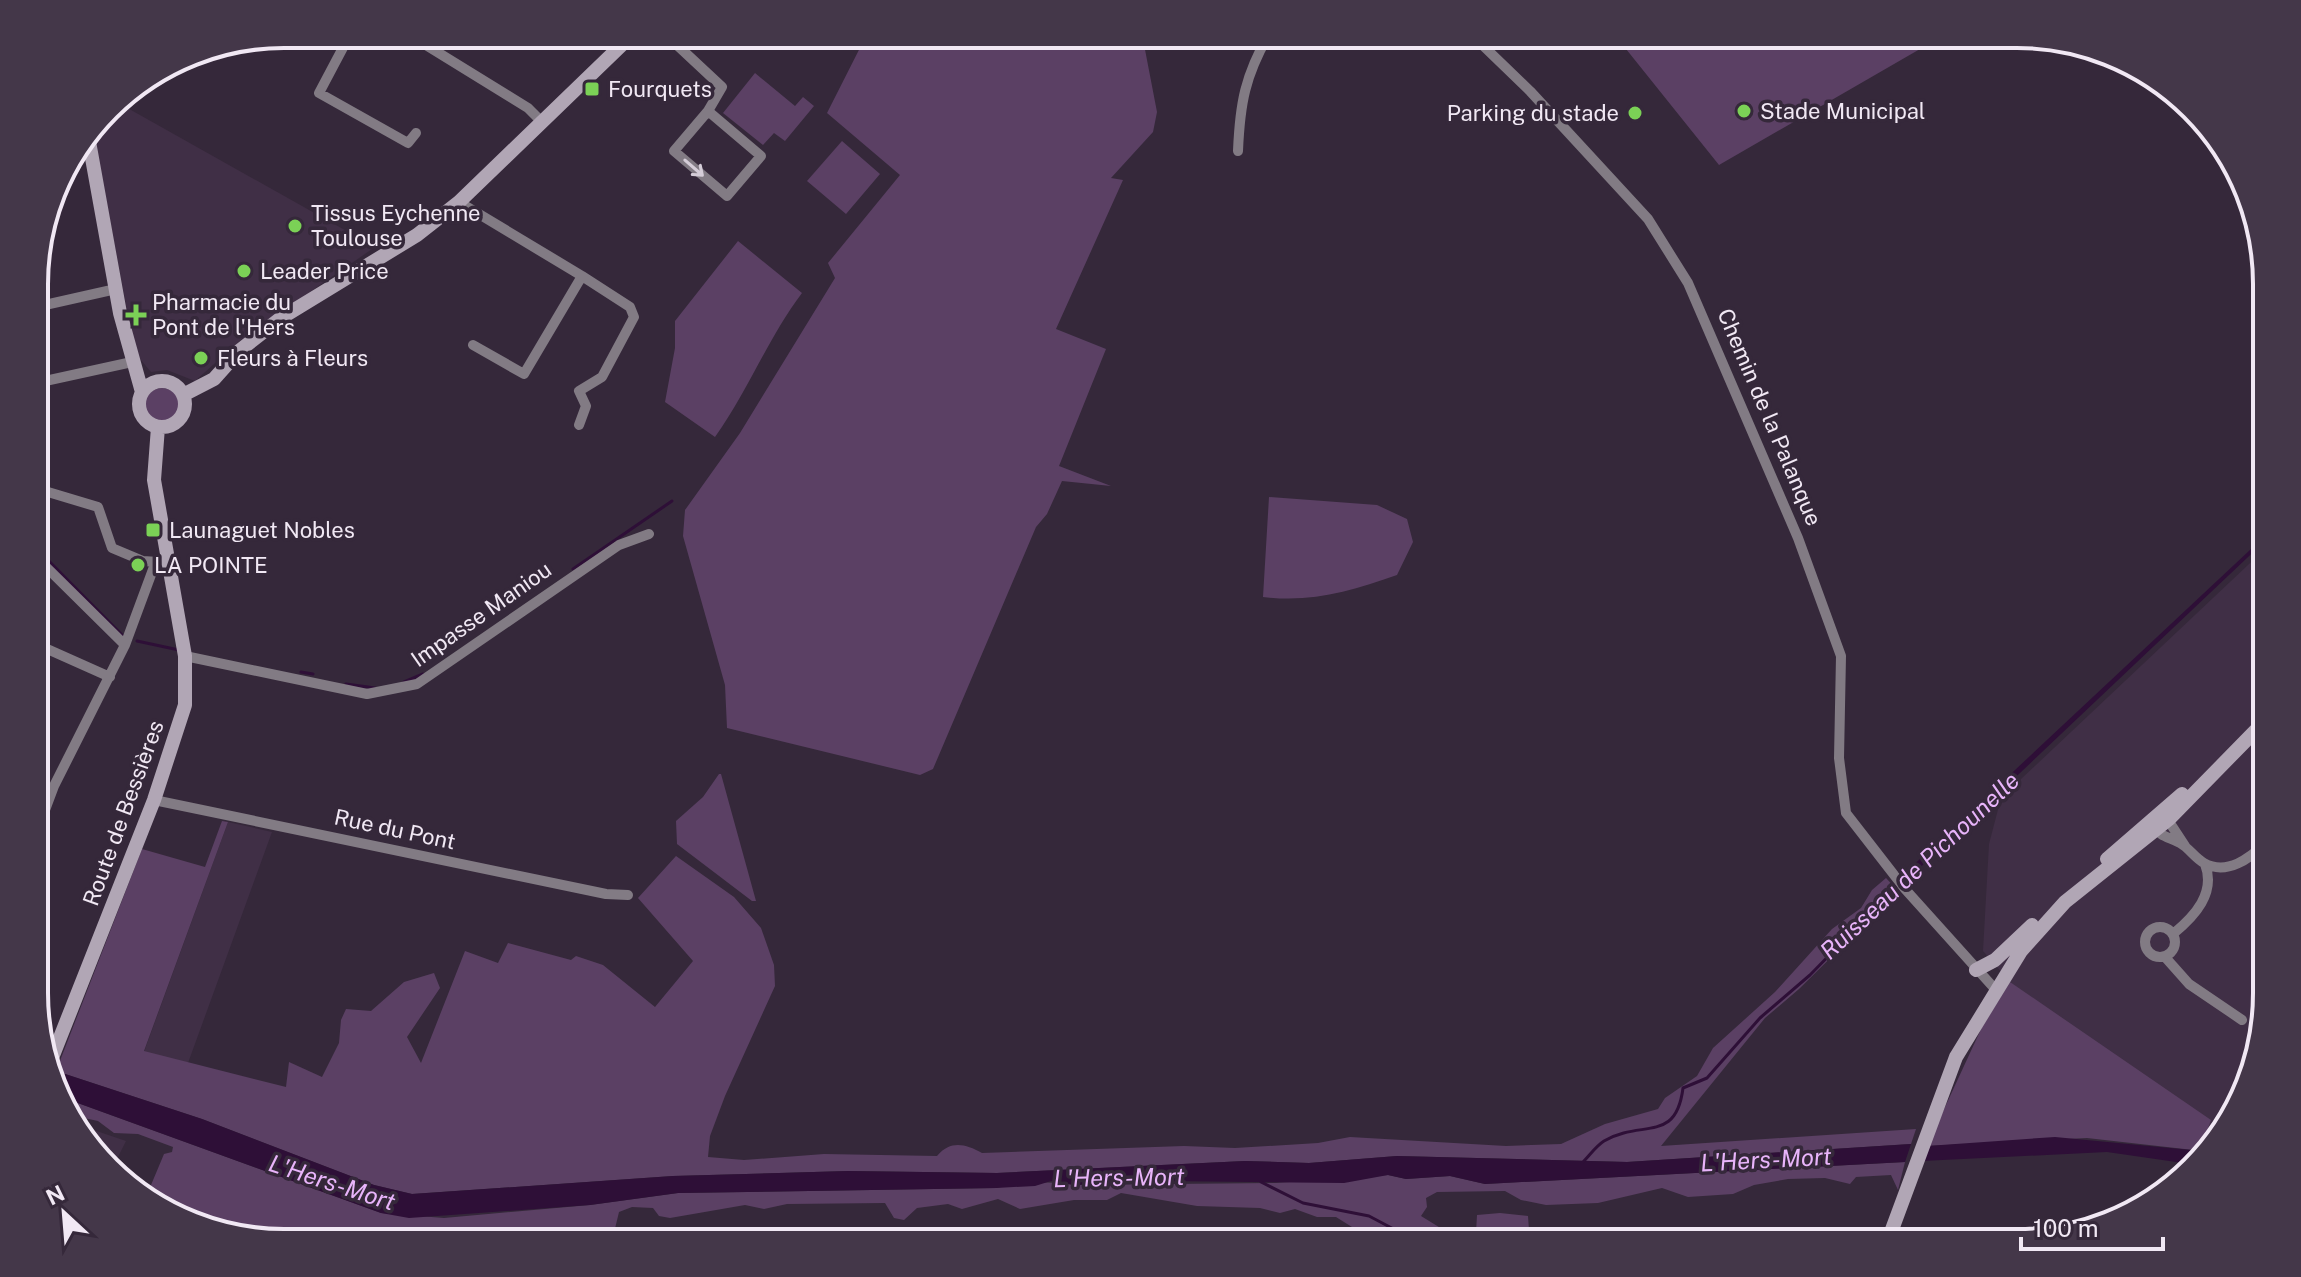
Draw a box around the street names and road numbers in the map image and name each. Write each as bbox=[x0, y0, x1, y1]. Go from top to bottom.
street label: Chemin de la Palanque bbox=[1712, 305, 1828, 529]
street label: Impasse Maniou bbox=[406, 556, 556, 672]
street label: Route de Bessières bbox=[77, 717, 169, 909]
street label: Rue du Pont bbox=[332, 803, 458, 855]

